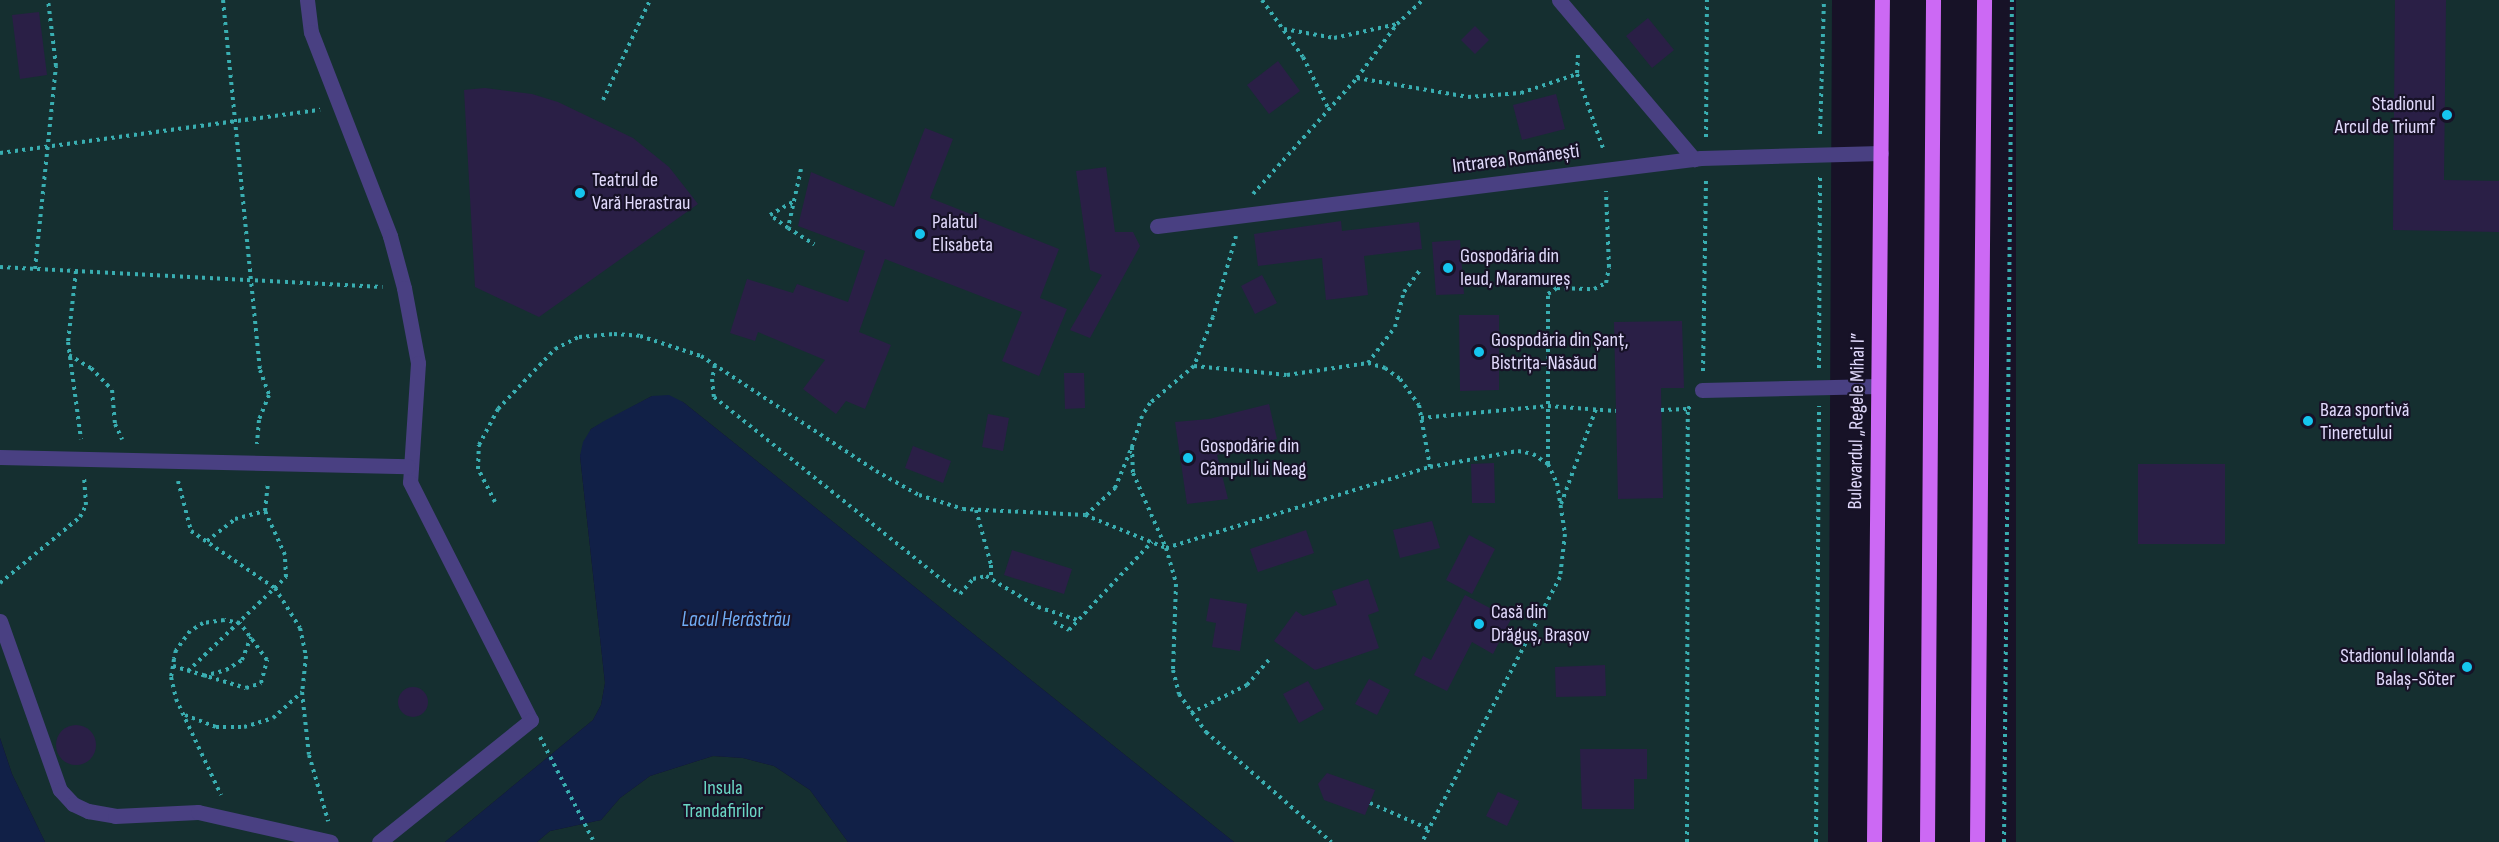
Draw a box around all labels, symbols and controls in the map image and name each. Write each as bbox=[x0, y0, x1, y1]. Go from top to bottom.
place label: Stadionul Arcul de Triumf bbox=[2335, 92, 2435, 139]
marker: Stadionul Arcul de Triumf bbox=[2440, 108, 2454, 122]
street label: Intrarea Românești bbox=[1451, 139, 1581, 179]
place label: Teatrul de Vară Herastrau bbox=[592, 169, 690, 216]
marker: Teatrul de Vară Herastrau bbox=[573, 186, 587, 200]
place label: Palatul Elisabeta bbox=[932, 210, 993, 257]
marker: Palatul Elisabeta bbox=[913, 227, 927, 241]
place label: Gospodăria din Ieud, Maramureș bbox=[1460, 244, 1570, 291]
marker: Gospodăria din Ieud, Maramureș bbox=[1441, 261, 1455, 275]
place label: Gospodăria din Șanț, Bistrița-Năsăud bbox=[1491, 328, 1629, 375]
street label: Bulevardul „Regele Mihai I” bbox=[1843, 332, 1871, 510]
marker: Gospodăria din Șanț, Bistrița-Năsăud bbox=[1472, 345, 1486, 359]
place label: Baza sportivă Tineretului bbox=[2320, 398, 2409, 445]
marker: Baza sportivă Tineretului bbox=[2301, 414, 2315, 428]
place label: Gospodărie din Câmpul lui Neag bbox=[1200, 434, 1306, 481]
marker: Gospodărie din Câmpul lui Neag bbox=[1181, 451, 1195, 465]
place label: Casă din Drăguș, Brașov bbox=[1491, 600, 1590, 647]
water label: Lacul Herăstrău bbox=[682, 607, 790, 633]
marker: Casă din Drăguș, Brașov bbox=[1472, 617, 1486, 631]
place label: Stadionul Iolanda Balaș-Söter bbox=[2340, 644, 2455, 691]
marker: Stadionul Iolanda Balaș-Söter bbox=[2460, 660, 2474, 674]
park label: Insula Trandafirilor bbox=[683, 776, 763, 823]

